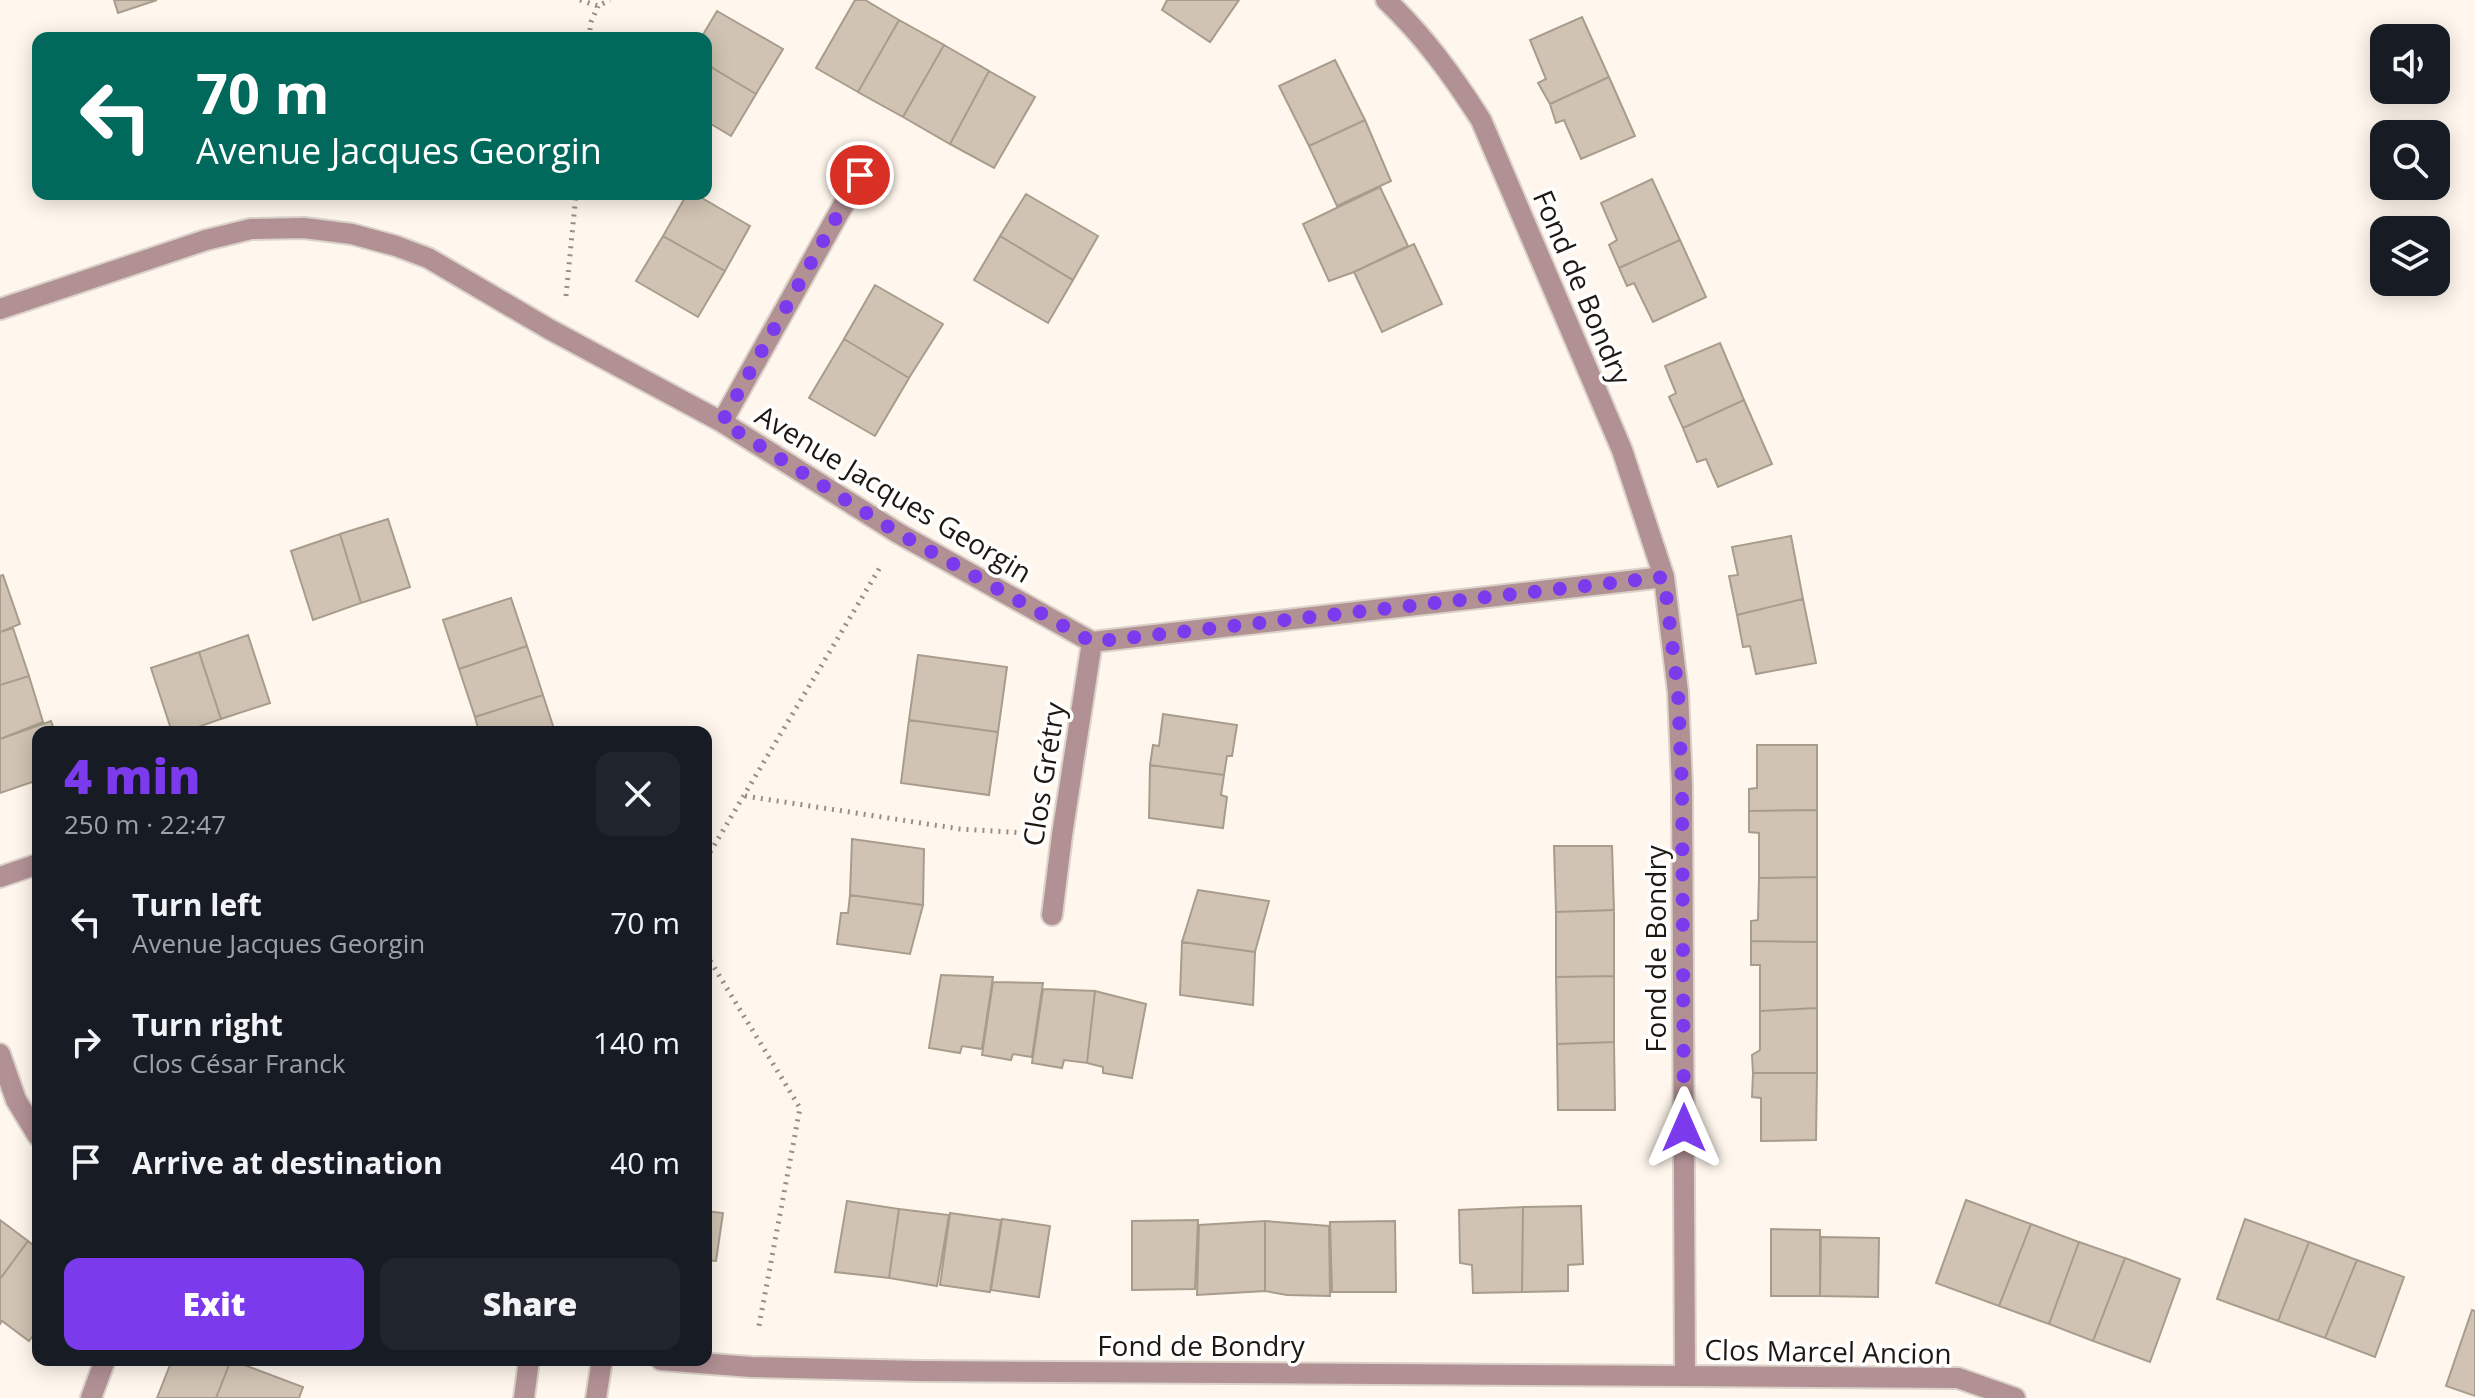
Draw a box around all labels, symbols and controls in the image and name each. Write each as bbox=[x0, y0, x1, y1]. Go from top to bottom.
map controls bbox=[2370, 24, 2450, 296]
button: sound bbox=[2370, 24, 2450, 104]
text: 70 m bbox=[196, 54, 330, 130]
icon: left bbox=[64, 64, 168, 168]
button: search bbox=[2370, 120, 2450, 200]
text: Avenue Jacques Georgin bbox=[196, 126, 602, 175]
pin bbox=[826, 141, 894, 209]
icon: arrive bbox=[838, 153, 882, 197]
street label: Fond de Bondry bbox=[1525, 184, 1641, 391]
button: layers bbox=[2370, 216, 2450, 296]
street label: Avenue Jacques Georgin bbox=[749, 395, 1039, 591]
street label: Clos Grétry bbox=[1013, 698, 1073, 849]
text: 4 min bbox=[64, 743, 200, 808]
button: close bbox=[596, 752, 680, 836]
text: 250 m · 22:47 bbox=[64, 806, 226, 842]
street label: Fond de Bondry bbox=[1636, 844, 1674, 1053]
text: Turn left bbox=[132, 884, 262, 925]
icon: left bbox=[64, 900, 108, 944]
text: 70 m bbox=[610, 902, 680, 943]
text: Avenue Jacques Georgin bbox=[132, 925, 425, 961]
text: Turn right bbox=[132, 1004, 283, 1045]
icon: right bbox=[64, 1020, 108, 1064]
text: 140 m bbox=[593, 1022, 680, 1063]
text: Clos César Franck bbox=[132, 1045, 345, 1081]
position arrow bbox=[1642, 1086, 1726, 1170]
icon: arrive bbox=[64, 1140, 108, 1184]
text: Arrive at destination bbox=[132, 1142, 443, 1183]
text: 40 m bbox=[610, 1142, 680, 1183]
button: Exit bbox=[64, 1258, 364, 1350]
button: Share bbox=[380, 1258, 680, 1350]
street label: Fond de Bondry bbox=[1097, 1326, 1306, 1364]
street label: Clos Marcel Ancion bbox=[1704, 1330, 1952, 1372]

